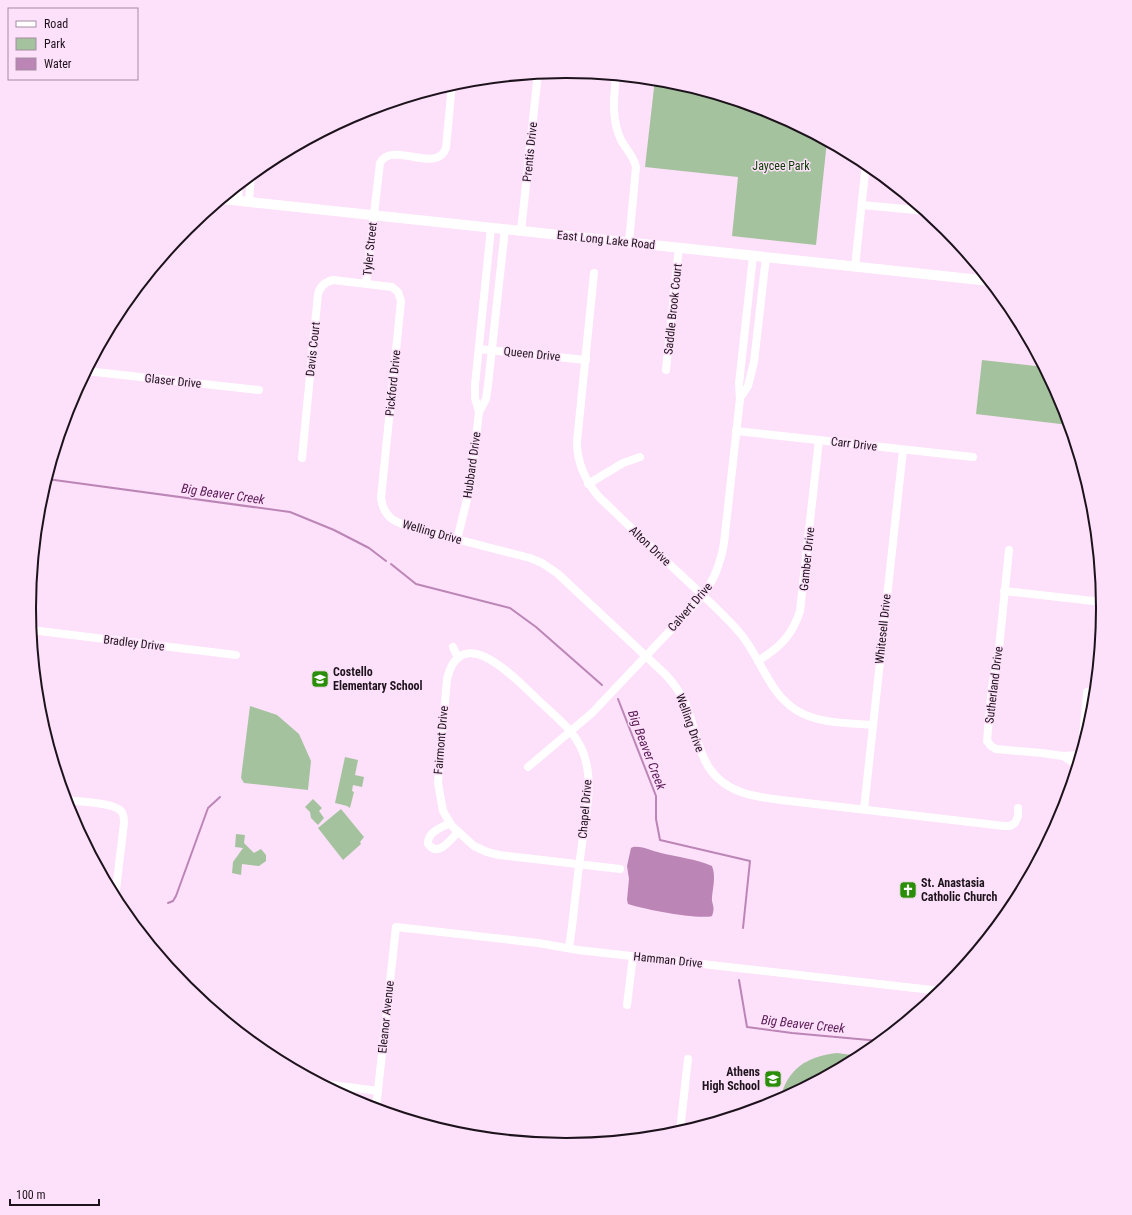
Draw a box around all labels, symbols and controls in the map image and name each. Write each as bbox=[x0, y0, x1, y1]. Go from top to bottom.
legend bbox=[8, 8, 138, 80]
text: Road bbox=[44, 17, 68, 31]
text: Park bbox=[44, 37, 66, 51]
text: Water bbox=[44, 57, 72, 71]
street label: Prentis Drive bbox=[520, 121, 540, 183]
park label: Jaycee Park bbox=[752, 159, 810, 173]
street label: Tyler Street bbox=[360, 221, 380, 276]
street label: East Long Lake Road bbox=[556, 228, 656, 252]
street label: Saddle Brook Court bbox=[661, 262, 685, 355]
street label: Davis Court bbox=[303, 321, 323, 377]
street label: Queen Drive bbox=[503, 344, 561, 364]
street label: Pickford Drive bbox=[383, 349, 403, 417]
street label: Glaser Drive bbox=[144, 371, 202, 391]
street label: Hubbard Drive bbox=[460, 430, 484, 499]
street label: Carr Drive bbox=[830, 434, 878, 454]
water label: Big Beaver Creek bbox=[180, 481, 266, 507]
street label: Welling Drive bbox=[401, 517, 464, 547]
street label: Alton Drive bbox=[626, 523, 674, 569]
street label: Gamber Drive bbox=[797, 526, 817, 591]
street label: Calvert Drive bbox=[665, 579, 715, 634]
street label: Whitesell Drive bbox=[872, 593, 894, 665]
street label: Bradley Drive bbox=[103, 632, 166, 654]
street label: Sutherland Drive bbox=[982, 645, 1006, 724]
place label: Costello Elementary School bbox=[333, 665, 423, 693]
school or university icon: Costello Elementary School bbox=[310, 669, 330, 689]
street label: Welling Drive bbox=[673, 692, 707, 755]
street label: Fairmont Drive bbox=[431, 705, 451, 775]
water label: Big Beaver Creek bbox=[625, 708, 669, 792]
street label: Chapel Drive bbox=[575, 778, 595, 839]
place label: St. Anastasia Catholic Church bbox=[921, 876, 997, 904]
church icon: St. Anastasia Catholic Church bbox=[898, 880, 918, 900]
street label: Hamman Drive bbox=[633, 949, 704, 971]
street label: Eleanor Avenue bbox=[375, 980, 397, 1054]
water label: Big Beaver Creek bbox=[760, 1012, 846, 1036]
place label: Athens High School bbox=[702, 1065, 761, 1093]
school or university icon: Athens High School bbox=[763, 1069, 783, 1089]
scale bar bbox=[10, 1181, 99, 1207]
text: 100 m bbox=[16, 1188, 46, 1202]

